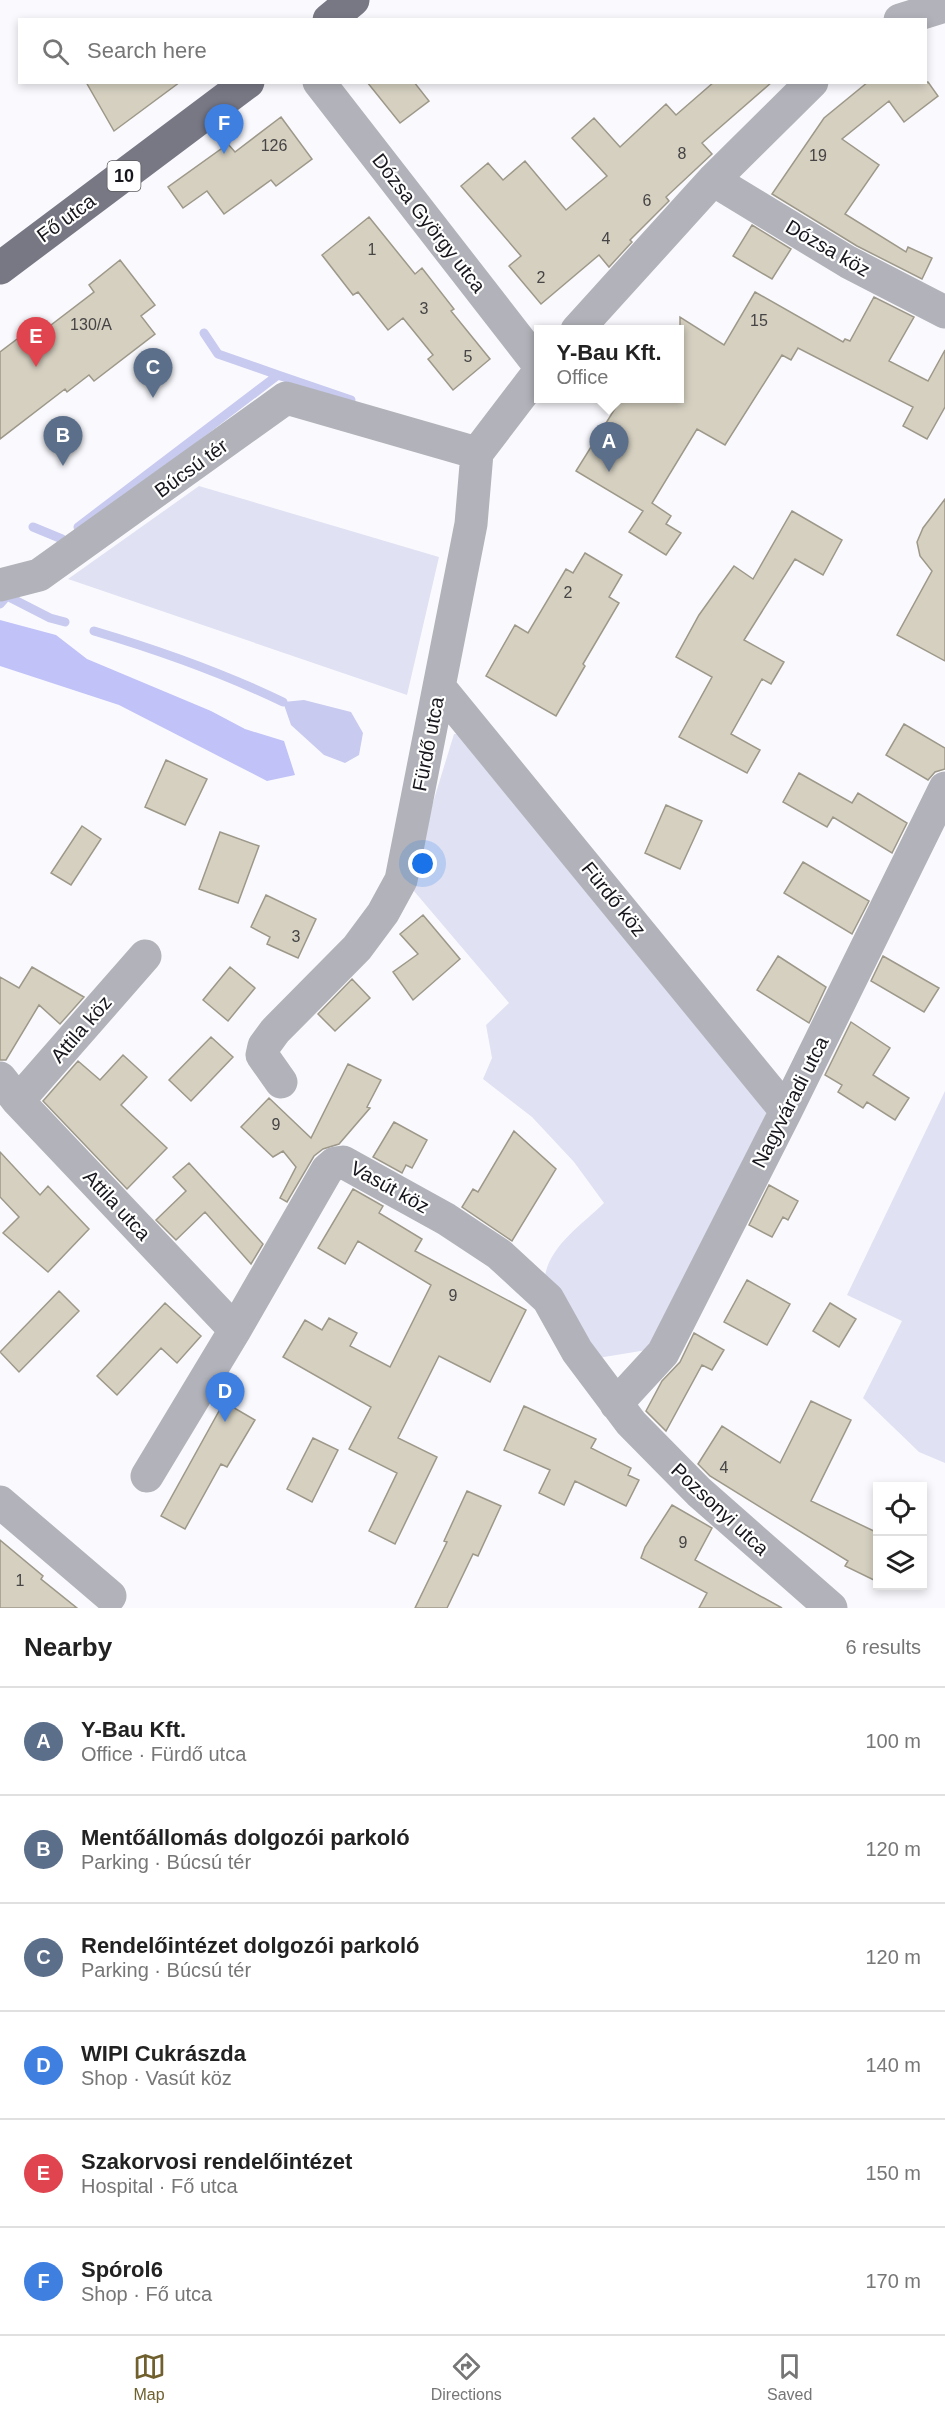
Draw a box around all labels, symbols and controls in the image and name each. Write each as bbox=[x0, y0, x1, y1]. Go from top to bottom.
search box bbox=[18, 18, 927, 84]
icon: search bbox=[39, 35, 72, 68]
text: Search here bbox=[87, 38, 207, 63]
pin: F bbox=[204, 104, 244, 154]
house number: 126 bbox=[261, 137, 287, 154]
house number: 8 bbox=[678, 145, 687, 162]
house number: 19 bbox=[809, 147, 827, 164]
street label: Dózsa György utca bbox=[368, 149, 491, 297]
road number: 10 bbox=[108, 161, 140, 191]
street label: Fő utca bbox=[33, 189, 100, 247]
house number: 6 bbox=[643, 192, 652, 209]
street label: Dózsa köz bbox=[782, 215, 874, 281]
house number: 4 bbox=[602, 230, 611, 247]
house number: 1 bbox=[368, 241, 377, 258]
house number: 2 bbox=[537, 269, 546, 286]
house number: 3 bbox=[420, 300, 429, 317]
house number: 15 bbox=[750, 312, 768, 329]
house number: 130/A bbox=[70, 316, 112, 333]
pin: E bbox=[16, 318, 56, 367]
popup bbox=[534, 325, 684, 403]
text: Y-Bau Kft. bbox=[556, 340, 662, 365]
pin: C bbox=[134, 348, 172, 398]
house number: 5 bbox=[464, 348, 473, 365]
text: Office bbox=[556, 366, 608, 388]
pin: B bbox=[44, 416, 82, 466]
pin: A bbox=[590, 422, 628, 472]
street label: Búcsú tér bbox=[150, 434, 232, 502]
house number: 2 bbox=[564, 584, 573, 601]
street label: Fürdő utca bbox=[408, 694, 448, 793]
your location bbox=[408, 849, 437, 878]
street label: Fürdő köz bbox=[577, 858, 651, 940]
house number: 3 bbox=[292, 928, 301, 945]
street label: Attila köz bbox=[46, 991, 116, 1067]
street label: Nagyváradi utca bbox=[747, 1032, 833, 1171]
house number: 9 bbox=[272, 1116, 281, 1133]
street label: Vasút köz bbox=[347, 1156, 433, 1218]
street label: Attila utca bbox=[79, 1165, 156, 1245]
house number: 9 bbox=[449, 1287, 458, 1304]
pin: D bbox=[206, 1372, 244, 1422]
street label: Pozsonyi utca bbox=[667, 1458, 774, 1560]
house number: 4 bbox=[720, 1459, 729, 1476]
map controls bbox=[873, 1482, 927, 1590]
button: locate bbox=[873, 1482, 927, 1536]
house number: 9 bbox=[679, 1534, 688, 1551]
button: layers bbox=[873, 1536, 927, 1590]
house number: 1 bbox=[16, 1572, 25, 1589]
text: Nearby bbox=[24, 1632, 112, 1662]
text: 6 results bbox=[845, 1636, 921, 1658]
text: Y-Bau Kft. bbox=[81, 1717, 186, 1742]
text: A bbox=[36, 1730, 51, 1752]
text: 100 m bbox=[865, 1730, 921, 1752]
text: Office · Fürdő utca bbox=[81, 1743, 246, 1765]
text: Mentőállomás dolgozói parkoló bbox=[81, 1825, 410, 1850]
text: B bbox=[36, 1838, 51, 1860]
text: 120 m bbox=[865, 1838, 921, 1860]
text: Parking · Búcsú tér bbox=[81, 1851, 251, 1873]
text: Rendelőintézet dolgozói parkoló bbox=[81, 1933, 420, 1958]
text: C bbox=[36, 1946, 51, 1968]
text: 120 m bbox=[865, 1946, 921, 1968]
text: Parking · Búcsú tér bbox=[81, 1959, 251, 1981]
text: WIPI Cukrászda bbox=[81, 2041, 246, 2066]
text: D bbox=[36, 2054, 51, 2076]
text: 140 m bbox=[865, 2054, 921, 2076]
text: Shop · Vasút köz bbox=[81, 2067, 232, 2089]
text: Szakorvosi rendelőintézet bbox=[81, 2149, 352, 2174]
text: E bbox=[37, 2162, 50, 2184]
text: 150 m bbox=[865, 2162, 921, 2184]
text: Hospital · Fő utca bbox=[81, 2175, 238, 2197]
text: Spórol6 bbox=[81, 2257, 163, 2282]
text: F bbox=[37, 2270, 50, 2292]
text: 170 m bbox=[865, 2270, 921, 2292]
text: Shop · Fő utca bbox=[81, 2283, 212, 2305]
tab: Map bbox=[133, 2350, 166, 2404]
tab: Directions bbox=[431, 2350, 502, 2404]
tab: Saved bbox=[767, 2350, 812, 2404]

